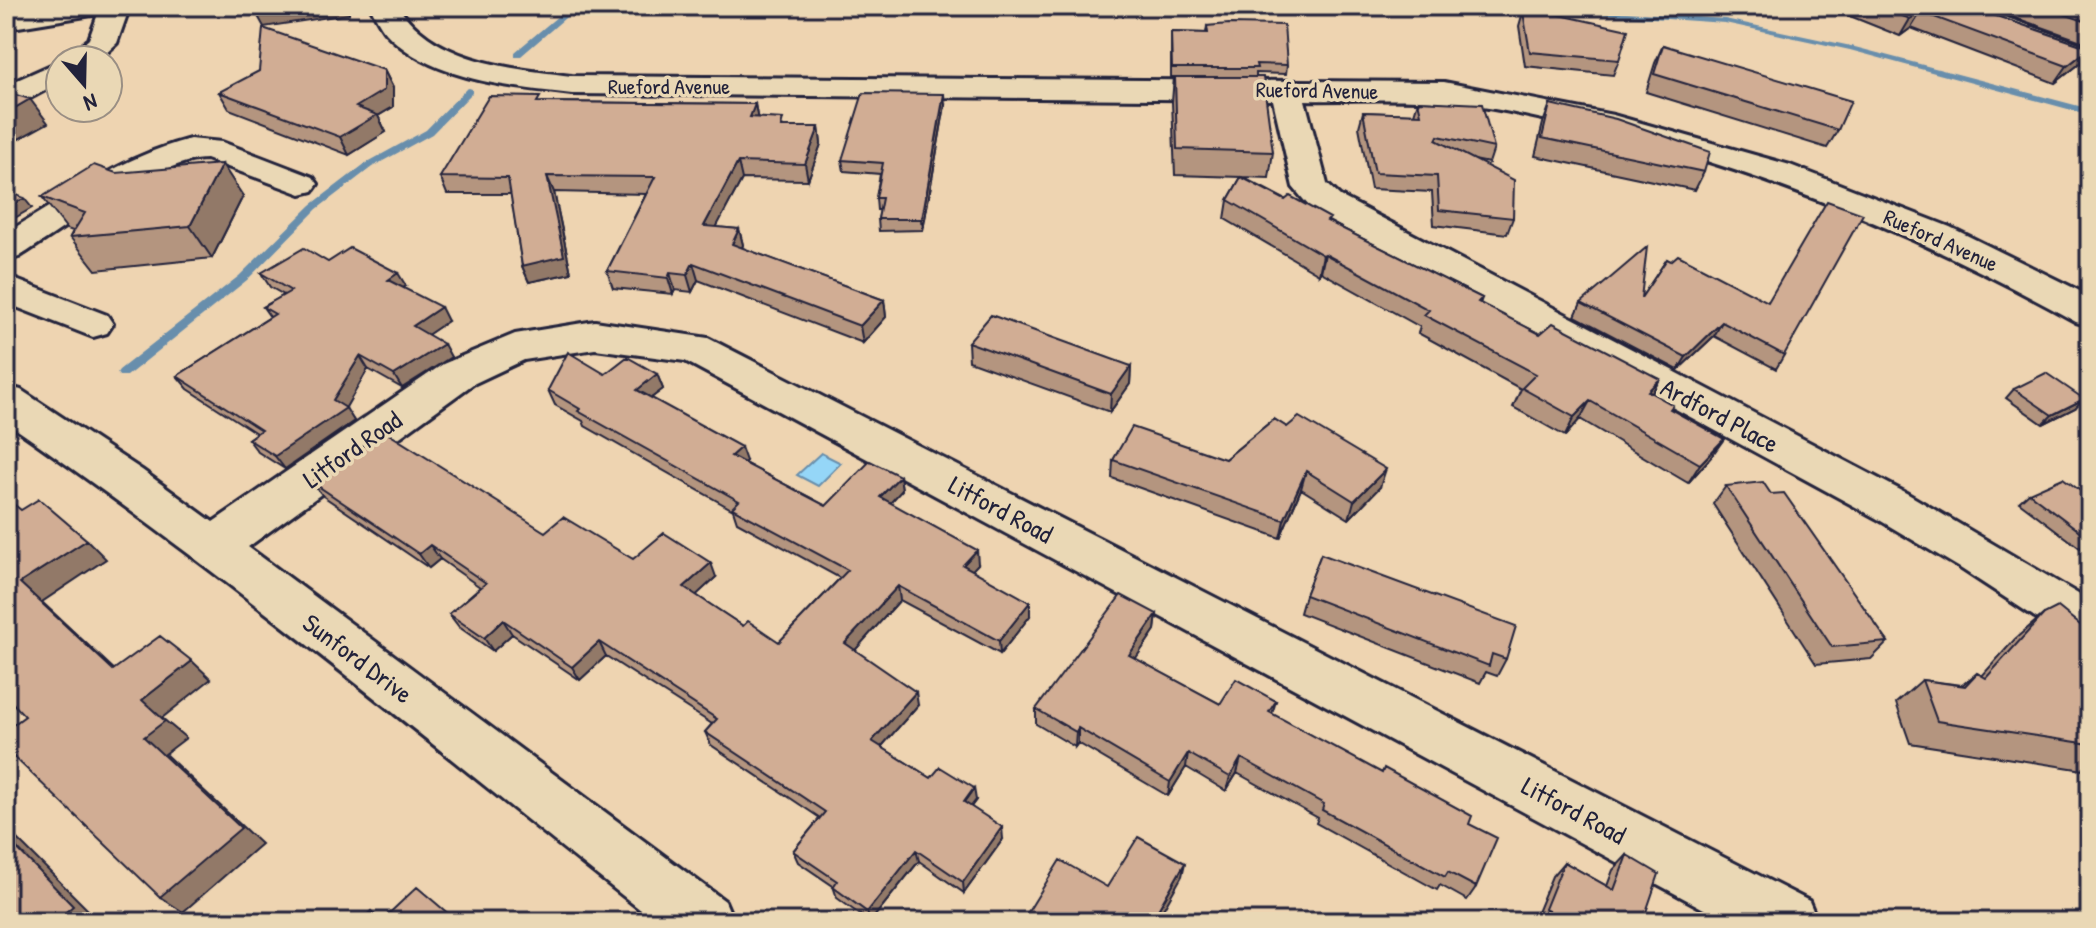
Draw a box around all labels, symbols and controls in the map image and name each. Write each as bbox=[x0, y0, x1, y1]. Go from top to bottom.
north arrow bbox=[44, 44, 124, 124]
street label: Rueford Avenue bbox=[608, 71, 730, 101]
street label: Rueford Avenue bbox=[1256, 74, 1379, 106]
text: N bbox=[80, 87, 101, 119]
street label: Rueford Avenue bbox=[1879, 201, 2003, 279]
street label: Ardford Place bbox=[1655, 369, 1785, 461]
street label: Litford Road bbox=[296, 402, 408, 496]
street label: Litford Road bbox=[943, 467, 1059, 551]
street label: Sunford Drive bbox=[296, 605, 420, 711]
street label: Litford Road bbox=[1516, 768, 1632, 852]

